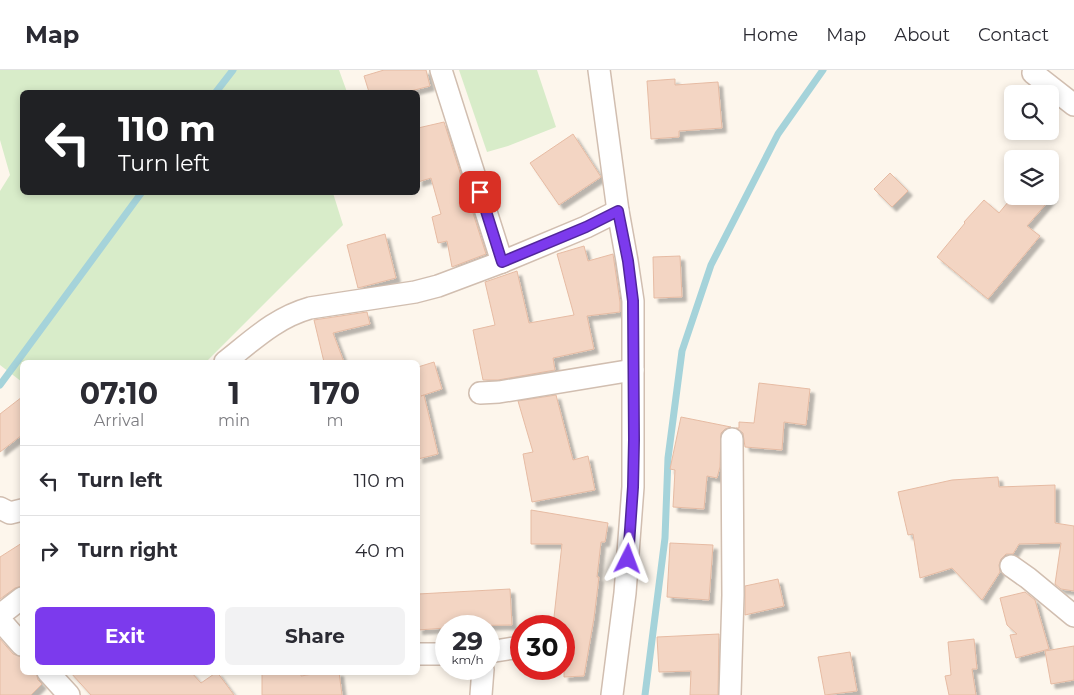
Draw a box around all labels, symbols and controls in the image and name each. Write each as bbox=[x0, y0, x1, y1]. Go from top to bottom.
text: Map bbox=[25, 20, 79, 49]
text: Home bbox=[742, 24, 798, 46]
text: Map bbox=[826, 24, 866, 46]
text: About bbox=[894, 24, 950, 46]
text: Contact bbox=[978, 24, 1049, 46]
map controls bbox=[1004, 85, 1059, 205]
button: search bbox=[1004, 85, 1059, 140]
text: 110 m bbox=[118, 107, 216, 150]
icon: left bbox=[35, 110, 100, 175]
text: Turn left bbox=[118, 150, 210, 177]
button: layers bbox=[1004, 150, 1059, 205]
pin bbox=[459, 171, 501, 213]
icon: arrive bbox=[466, 178, 494, 206]
text: 07:10 bbox=[80, 375, 158, 412]
text: 1 bbox=[228, 375, 240, 412]
text: 170 bbox=[310, 375, 360, 412]
text: Arrival bbox=[94, 411, 144, 430]
text: min bbox=[218, 411, 250, 430]
text: m bbox=[327, 411, 344, 430]
icon: left bbox=[35, 467, 63, 495]
text: Turn left bbox=[78, 469, 163, 492]
text: 110 m bbox=[354, 469, 405, 492]
position arrow bbox=[601, 532, 653, 584]
icon: right bbox=[35, 537, 63, 565]
text: Turn right bbox=[78, 539, 178, 562]
text: 40 m bbox=[355, 539, 405, 562]
button: Exit bbox=[35, 607, 215, 665]
button: Share bbox=[225, 607, 405, 665]
speed limit sign: 30 bbox=[510, 615, 575, 680]
text: 29 bbox=[452, 626, 483, 656]
text: km/h bbox=[451, 652, 484, 667]

